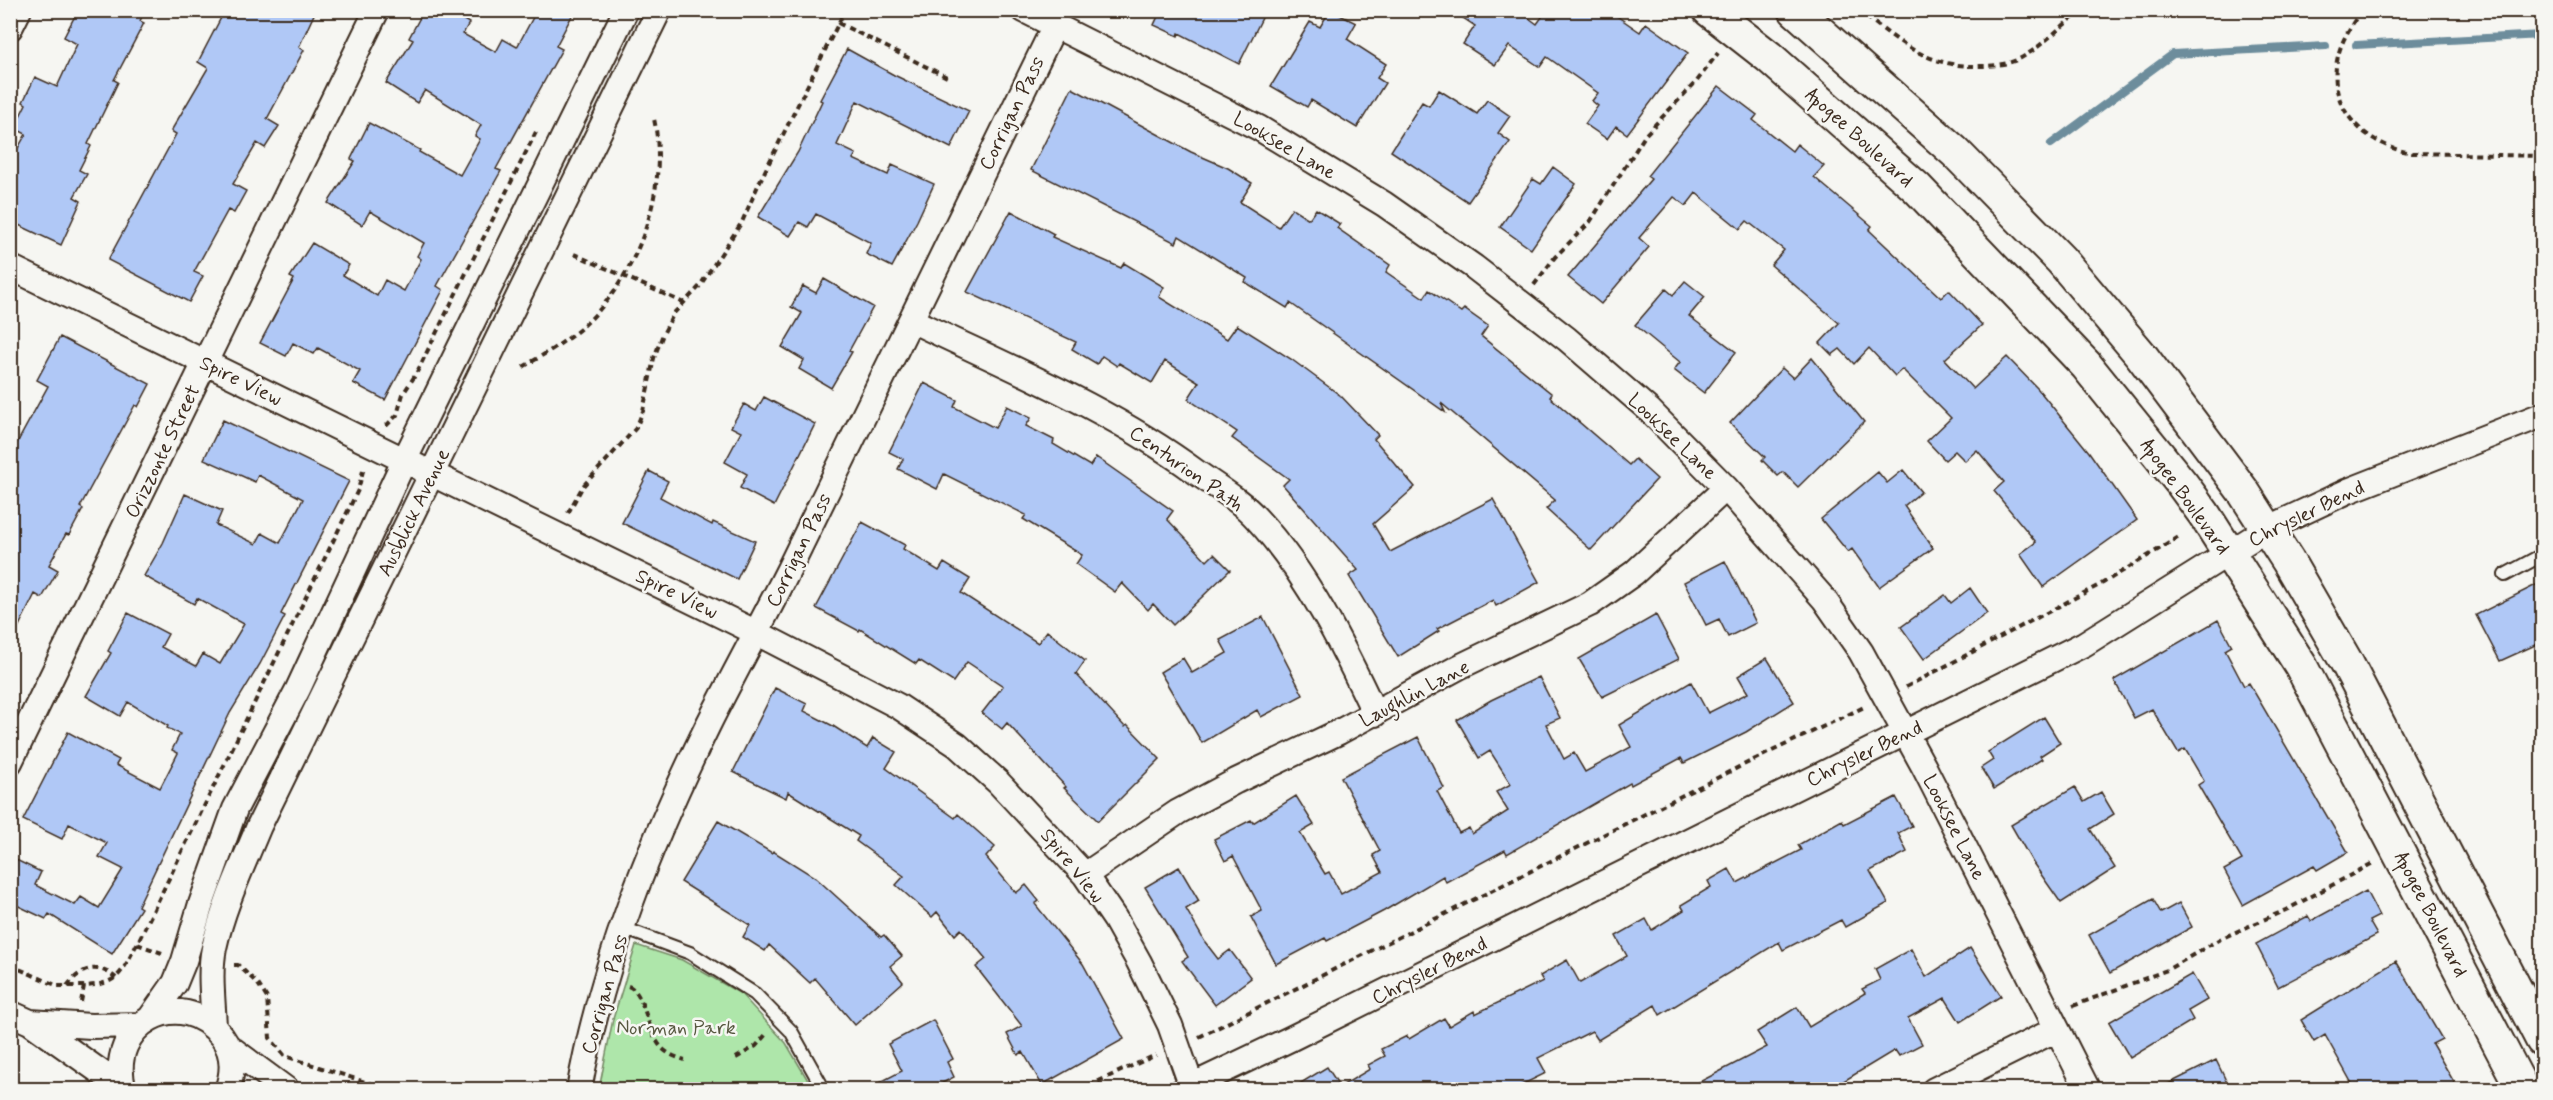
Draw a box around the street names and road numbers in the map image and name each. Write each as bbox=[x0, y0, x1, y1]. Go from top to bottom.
street label: Corrigan Pass bbox=[973, 52, 1052, 175]
street label: Apogee Boulevard bbox=[1798, 82, 1919, 195]
street label: Looksee Lane bbox=[1228, 106, 1341, 187]
street label: Spire View bbox=[195, 350, 286, 413]
street label: Orizzonte Street bbox=[119, 380, 207, 523]
street label: Looksee Lane bbox=[1621, 388, 1723, 487]
street label: Centurion Path bbox=[1123, 420, 1249, 519]
street label: Apogee Boulevard bbox=[2133, 433, 2236, 561]
street label: Ausblick Avenue bbox=[372, 444, 457, 581]
street label: Chrysler Bend bbox=[2244, 475, 2369, 554]
street label: Corrigan Pass bbox=[760, 489, 839, 612]
street label: Spire View bbox=[631, 563, 722, 626]
street label: Laughlin Lane bbox=[1355, 654, 1475, 736]
street label: Chrysler Bend bbox=[1802, 715, 1927, 794]
street label: Looksee Lane bbox=[1916, 770, 1992, 885]
street label: Spire View bbox=[1033, 823, 1110, 909]
street label: Apogee Boulevard bbox=[2387, 847, 2474, 982]
street label: Corrigan Pass bbox=[575, 931, 635, 1058]
street label: Chrysler Bend bbox=[1367, 931, 1492, 1012]

